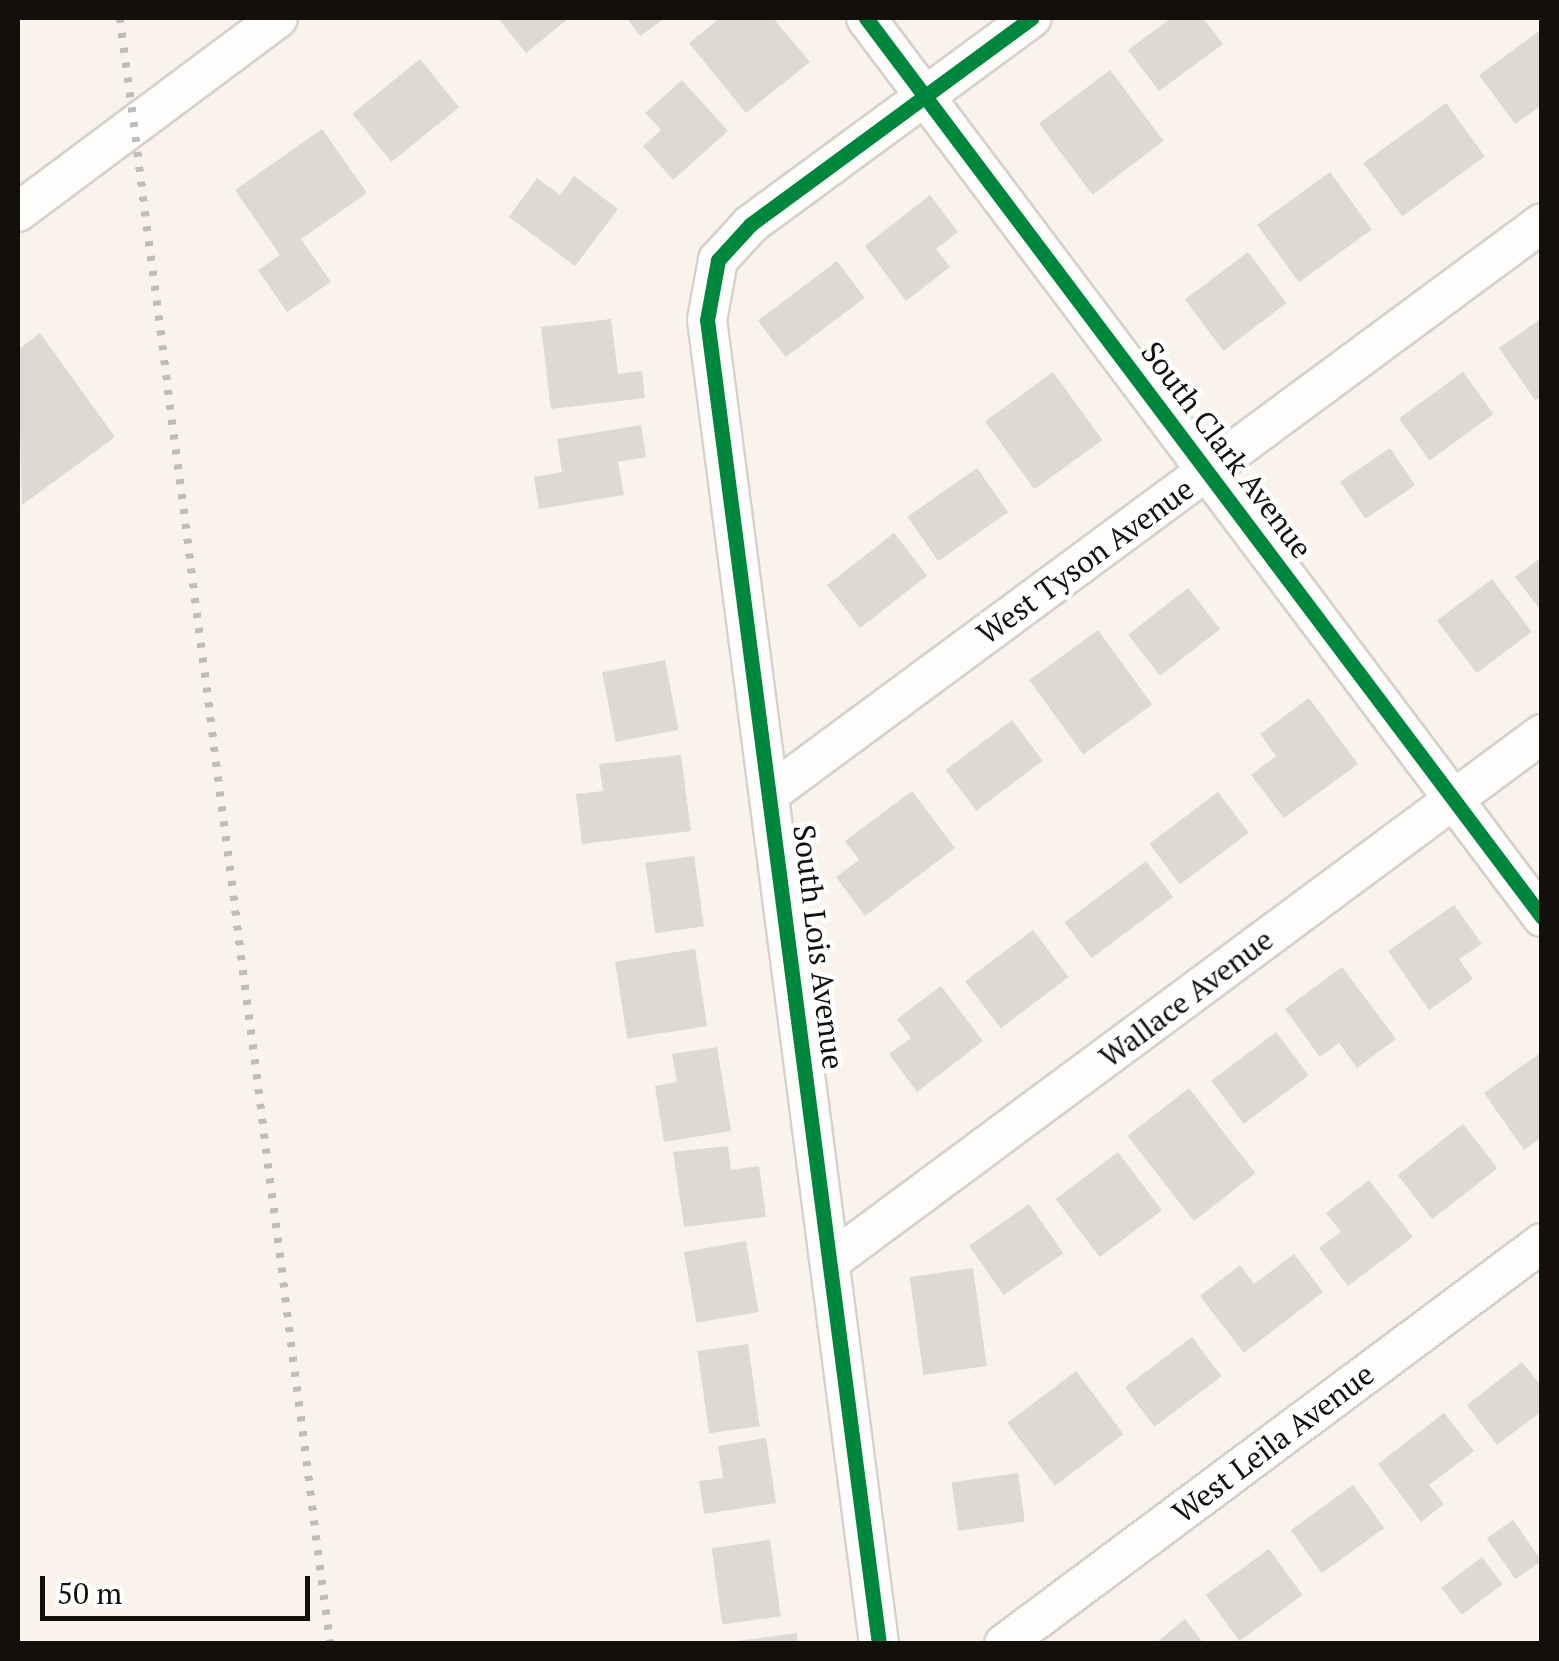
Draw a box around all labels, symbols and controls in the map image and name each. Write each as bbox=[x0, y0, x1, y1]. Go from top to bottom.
street label: South Clark Avenue bbox=[1134, 335, 1320, 565]
street label: West Tyson Avenue bbox=[970, 470, 1200, 652]
street label: South Lois Avenue bbox=[786, 822, 852, 1072]
street label: Wallace Avenue bbox=[1092, 921, 1280, 1075]
street label: West Leila Avenue bbox=[1165, 1356, 1381, 1530]
scale bar bbox=[45, 1556, 315, 1618]
text: 50 m bbox=[57, 1573, 122, 1613]

